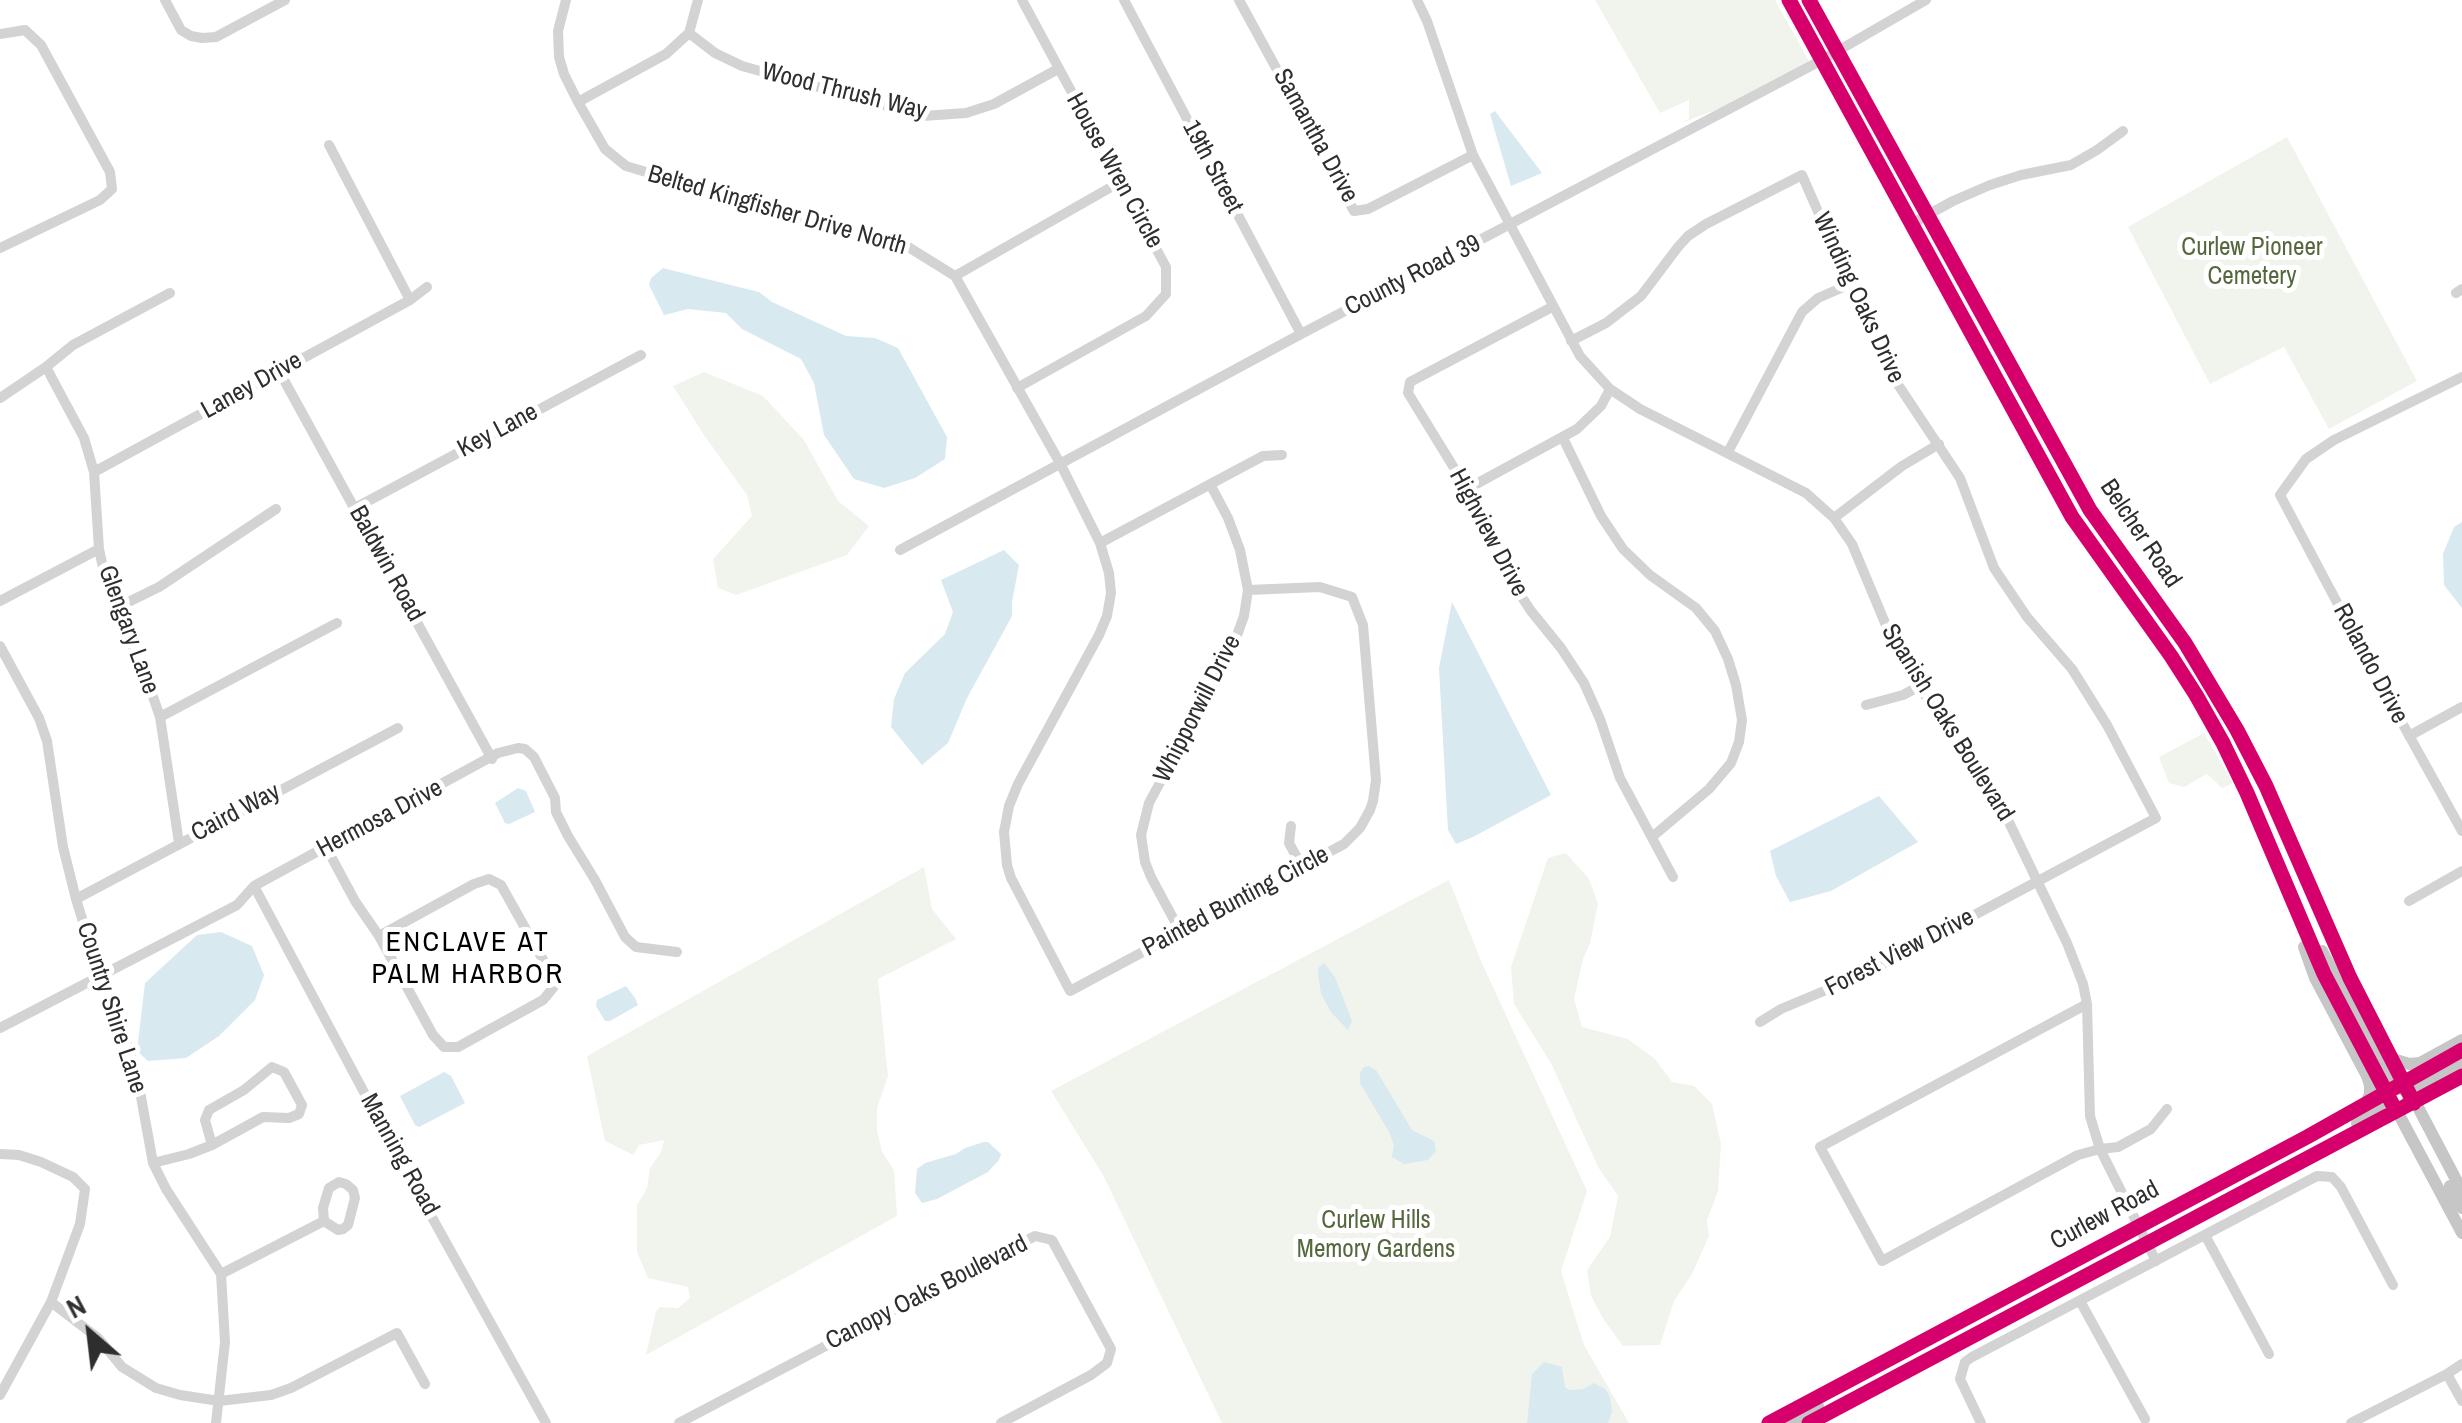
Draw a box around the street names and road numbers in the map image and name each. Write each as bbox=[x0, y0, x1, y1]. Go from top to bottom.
street label: Wood Thrush Way bbox=[759, 57, 929, 127]
street label: Samantha Drive bbox=[1266, 64, 1364, 208]
street label: House Wren Circle bbox=[1059, 88, 1169, 254]
street label: 19th Street bbox=[1175, 116, 1249, 218]
street label: Belted Kingfisher Drive North bbox=[644, 160, 910, 262]
street label: Winding Oaks Drive bbox=[1805, 208, 1911, 388]
street label: County Road 39 bbox=[1340, 229, 1486, 323]
street label: Laney Drive bbox=[196, 346, 308, 426]
street label: Key Lane bbox=[453, 397, 543, 465]
street label: Highview Drive bbox=[1442, 464, 1534, 602]
street label: Belcher Road bbox=[2093, 474, 2187, 594]
street label: Baldwin Road bbox=[342, 501, 430, 627]
street label: Glengary Lane bbox=[91, 562, 165, 698]
street label: Rolando Drive bbox=[2326, 599, 2414, 729]
street label: Spanish Oaks Boulevard bbox=[1874, 619, 2020, 827]
street label: Whipporwill Drive bbox=[1148, 630, 1248, 788]
street label: Hermosa Drive bbox=[312, 773, 448, 865]
street label: Caird Way bbox=[187, 777, 285, 849]
street label: Painted Bunting Circle bbox=[1138, 840, 1334, 964]
street label: Forest View Drive bbox=[1821, 903, 1979, 1003]
street label: Country Shire Lane bbox=[69, 919, 153, 1097]
street label: Manning Road bbox=[353, 1089, 445, 1221]
street label: Curlew Road bbox=[2046, 1175, 2164, 1257]
street label: Canopy Oaks Boulevard bbox=[821, 1229, 1033, 1357]

